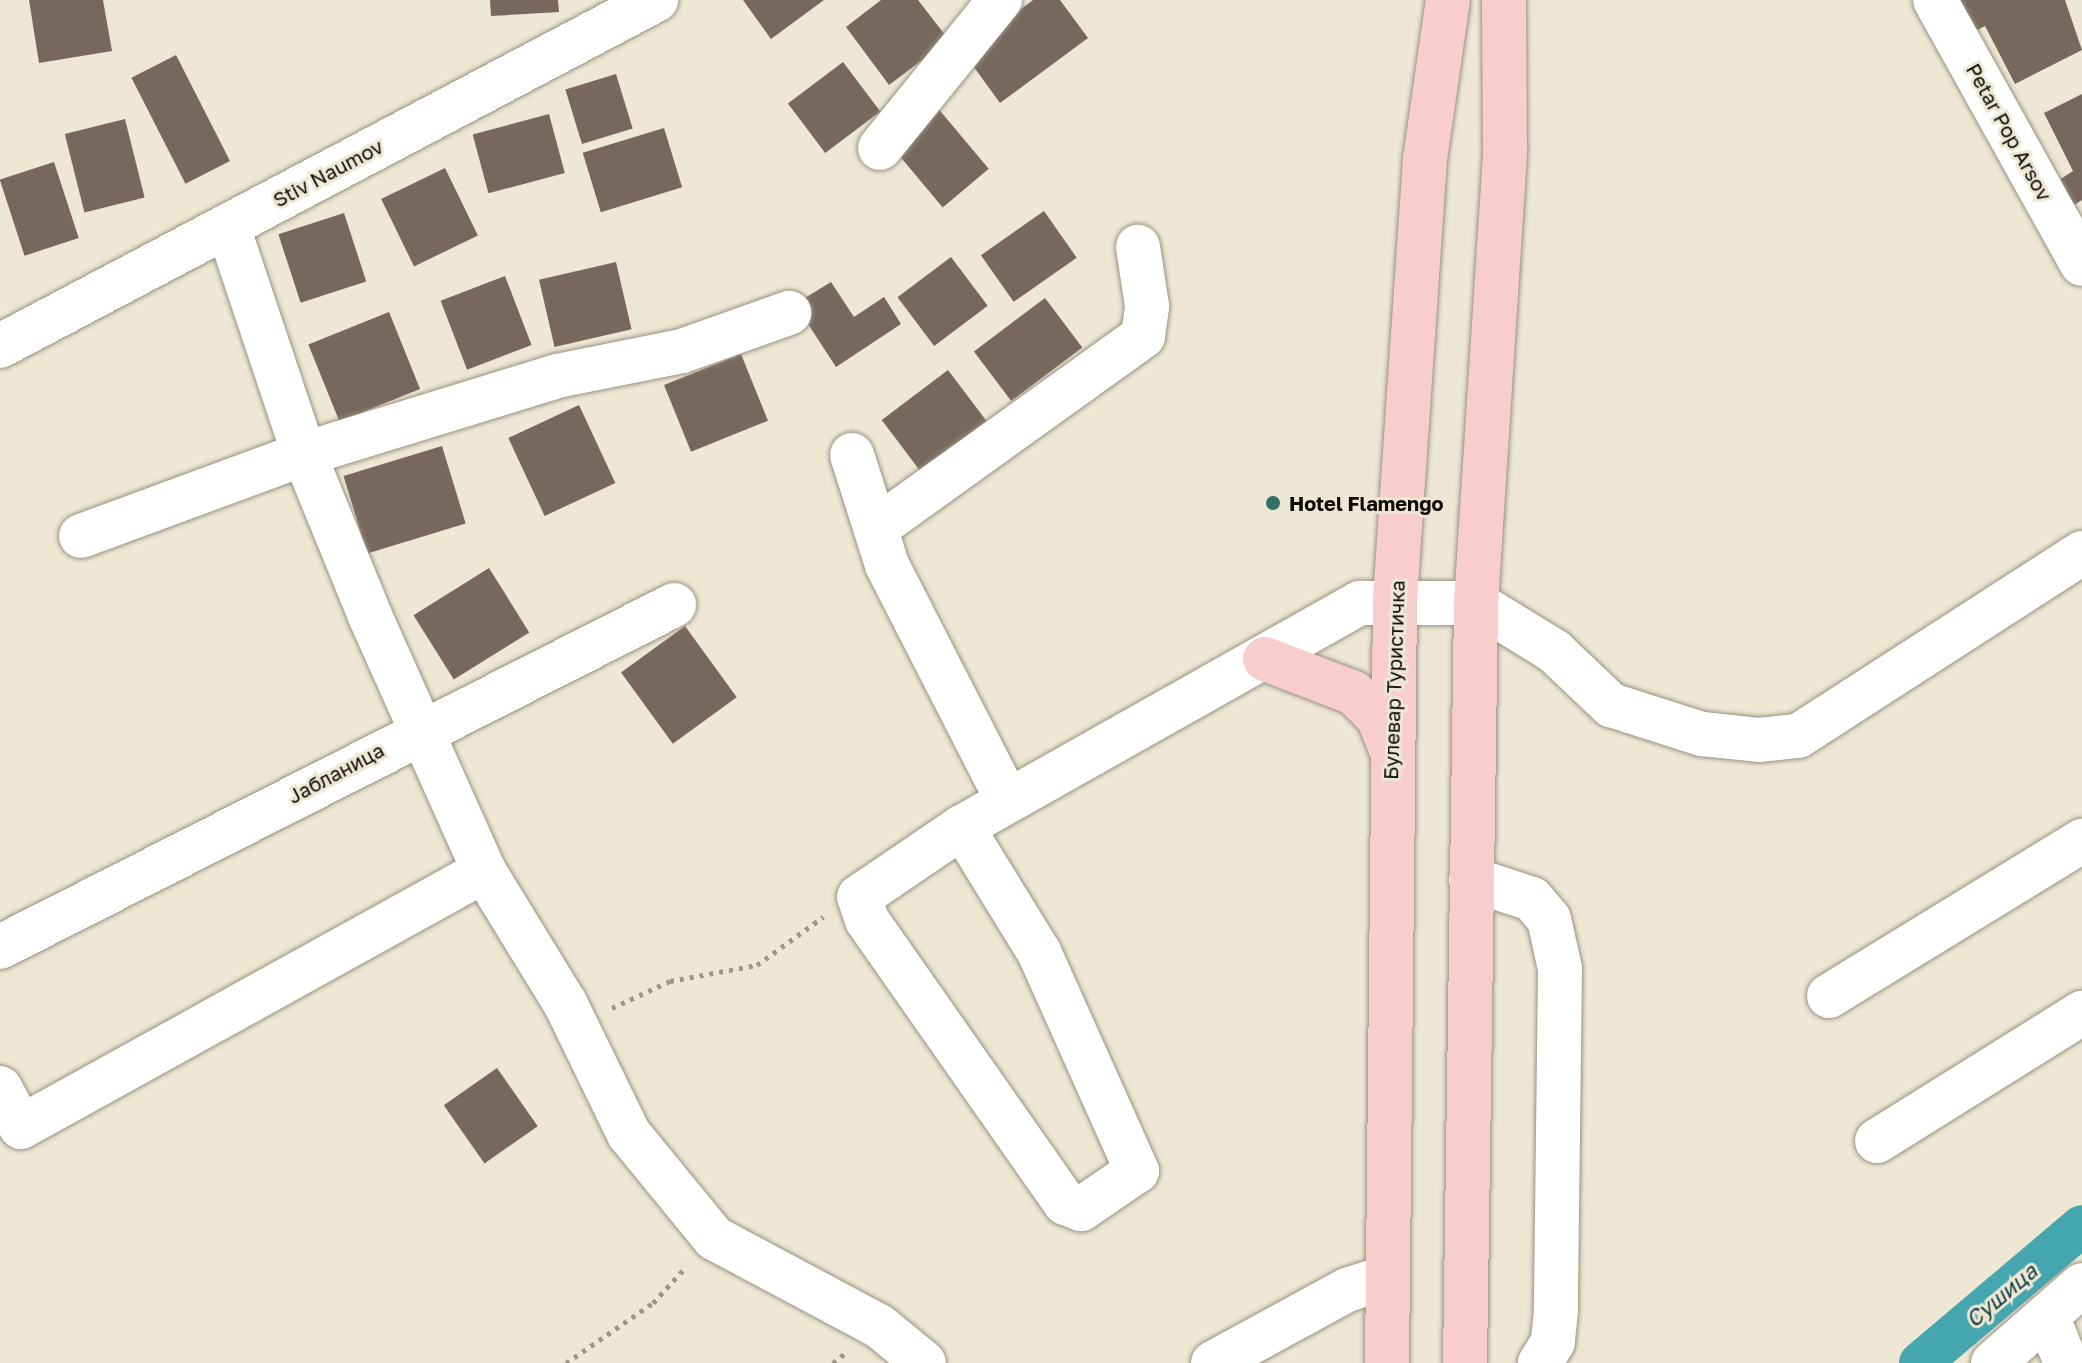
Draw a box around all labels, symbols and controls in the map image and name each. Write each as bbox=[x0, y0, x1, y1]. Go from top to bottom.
street label: Petar Pop Arsov bbox=[1961, 59, 2057, 205]
street label: Stiv Naumov bbox=[269, 134, 387, 212]
place label: Hotel Flamengo bbox=[1289, 491, 1443, 515]
marker: Hotel Flamengo bbox=[1264, 494, 1282, 512]
street label: Булевар Туристичка bbox=[1379, 580, 1409, 780]
street label: Јабланица bbox=[284, 738, 388, 808]
water label: Сушица bbox=[1960, 1258, 2042, 1332]

